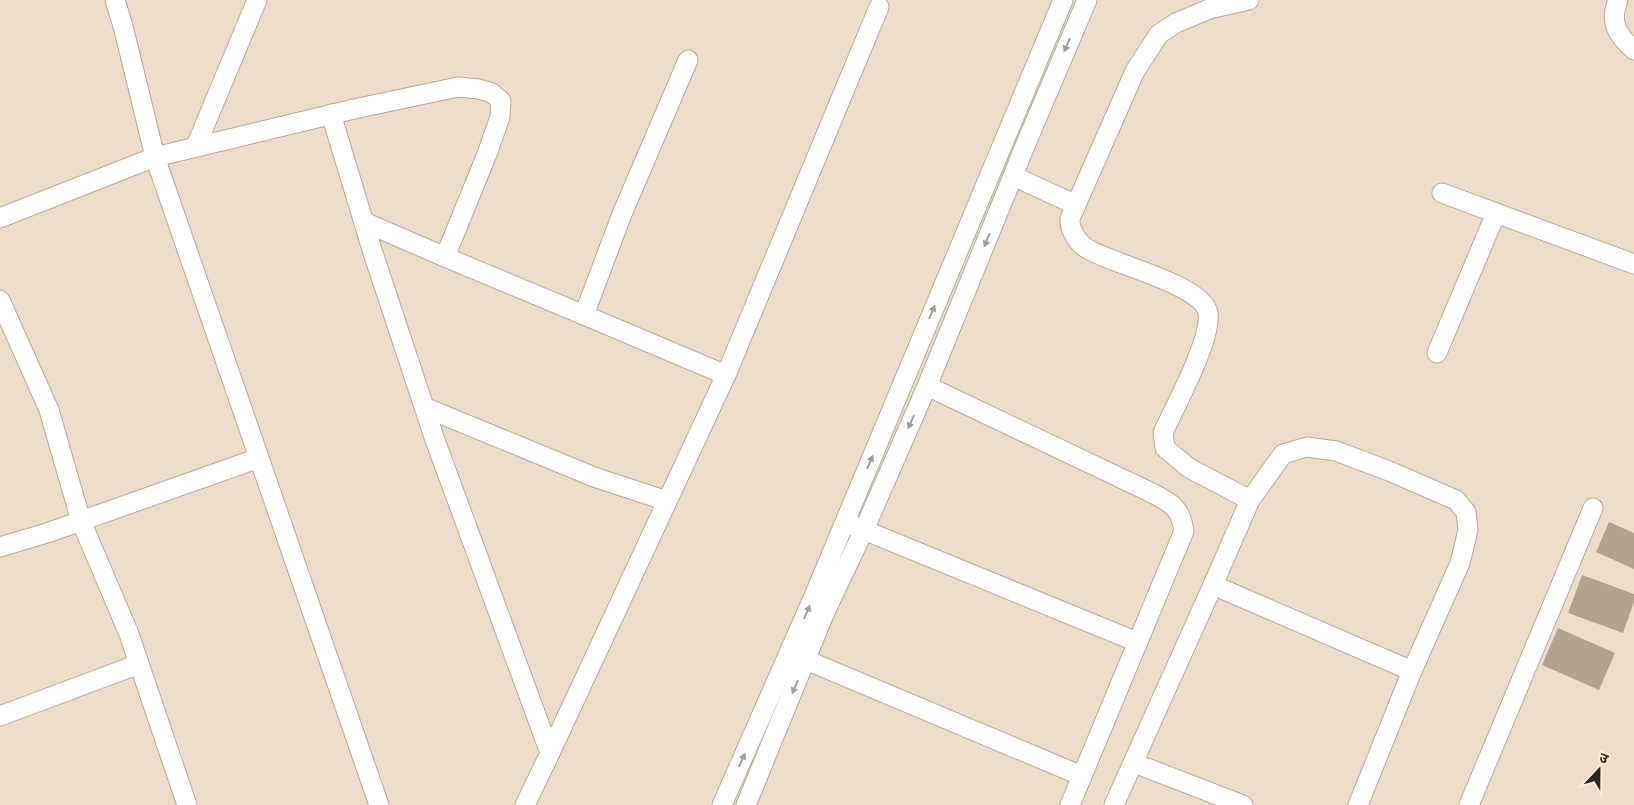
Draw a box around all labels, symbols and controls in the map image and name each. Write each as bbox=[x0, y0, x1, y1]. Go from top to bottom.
one-way arrow bbox=[1063, 38, 1071, 52]
one-way arrow bbox=[983, 233, 991, 248]
one-way arrow bbox=[929, 305, 937, 319]
one-way arrow bbox=[907, 415, 915, 429]
one-way arrow bbox=[866, 454, 874, 469]
one-way arrow bbox=[804, 605, 812, 619]
one-way arrow bbox=[790, 680, 798, 694]
north arrow bbox=[1574, 745, 1624, 795]
text: उ bbox=[1596, 750, 1611, 769]
one-way arrow bbox=[738, 753, 746, 767]

